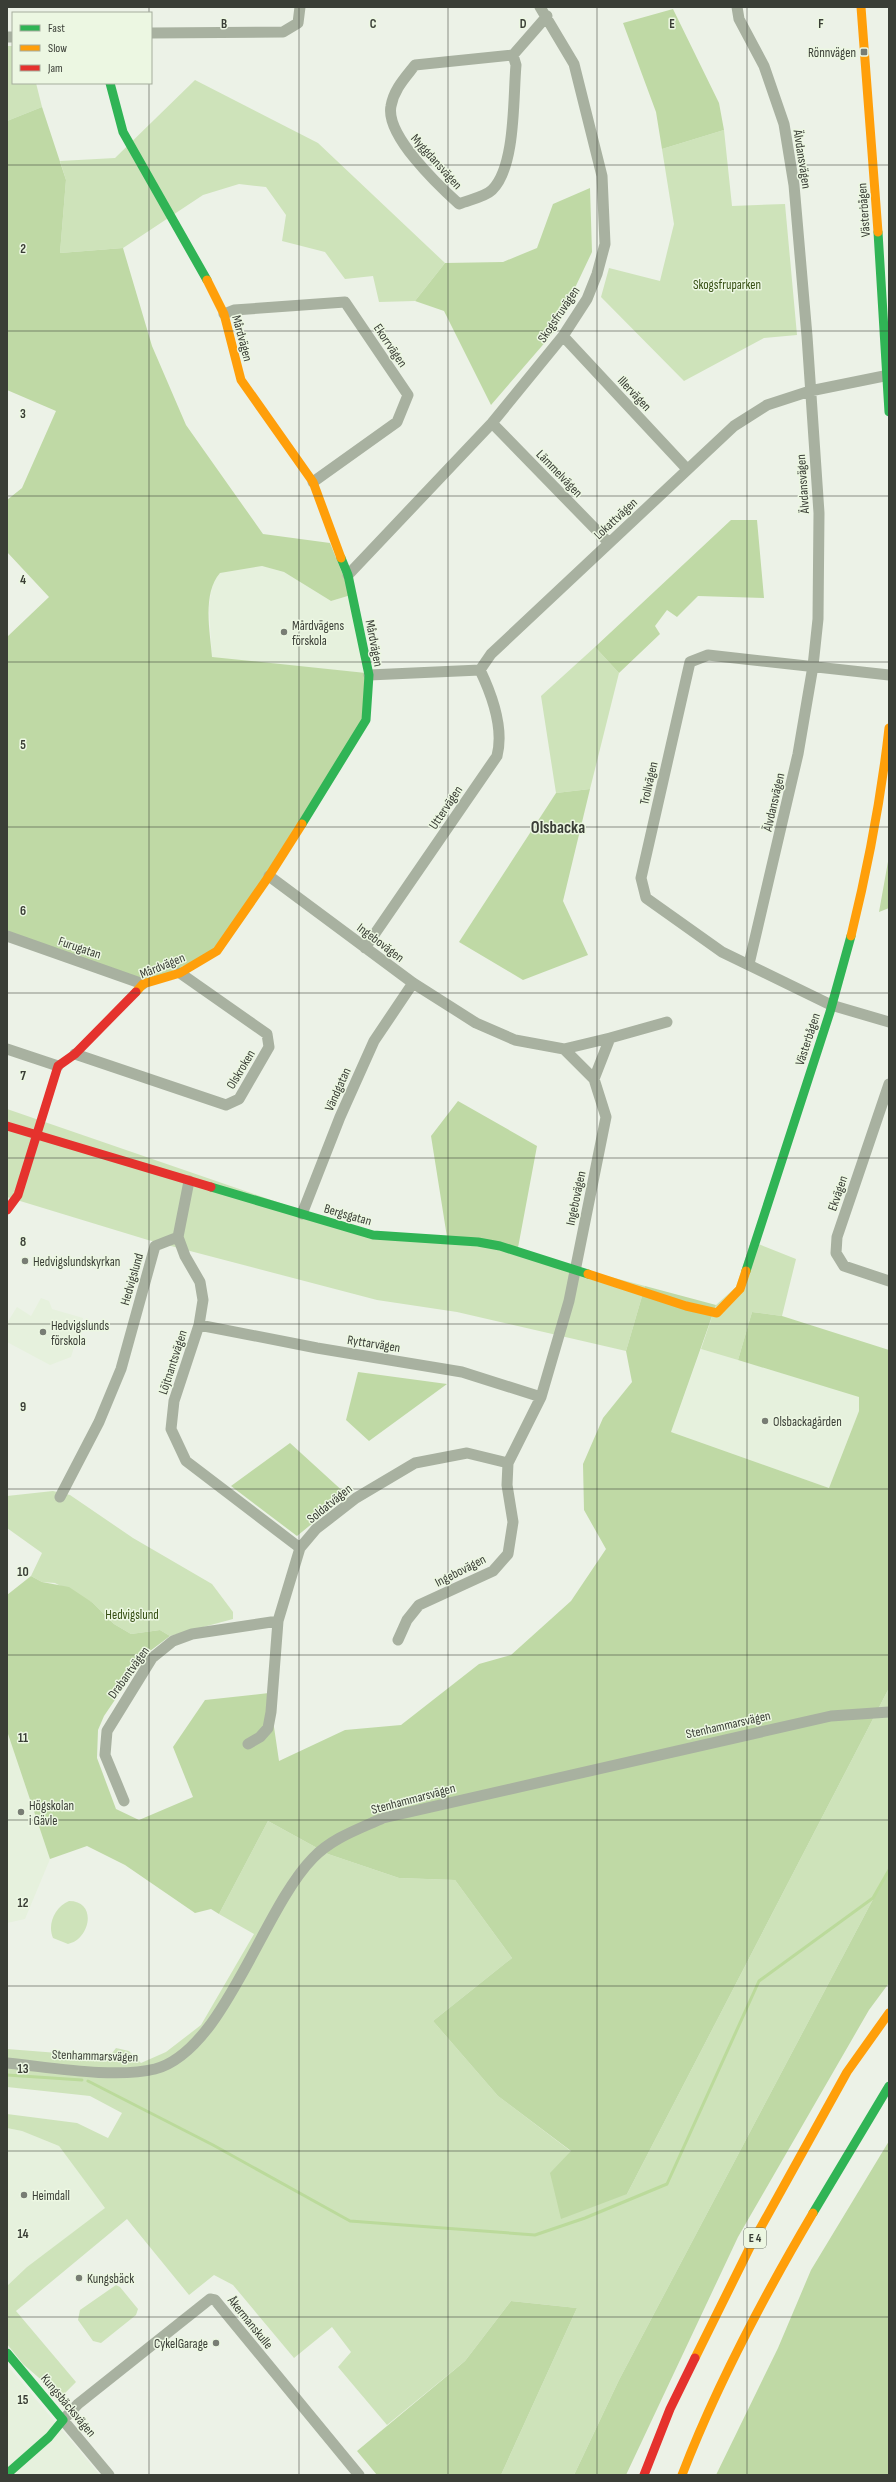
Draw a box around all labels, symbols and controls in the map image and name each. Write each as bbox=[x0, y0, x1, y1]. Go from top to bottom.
legend bbox=[12, 12, 152, 84]
text: B bbox=[221, 16, 227, 32]
text: C bbox=[370, 16, 377, 32]
text: D bbox=[520, 16, 527, 32]
text: E bbox=[669, 16, 675, 32]
text: F bbox=[818, 16, 824, 32]
text: Fast bbox=[48, 21, 65, 36]
text: Slow bbox=[48, 41, 67, 56]
place label: Rönnvägen bbox=[808, 45, 856, 61]
marker: Rönnvägen bbox=[859, 47, 869, 57]
text: Jam bbox=[47, 61, 63, 76]
street label: Älvdansvägen bbox=[789, 128, 815, 190]
street label: Myggdansvägen bbox=[407, 131, 465, 193]
street label: Västerbågen bbox=[854, 182, 874, 238]
text: 2 bbox=[20, 241, 26, 257]
park label: Skogsfruparken bbox=[693, 277, 761, 293]
street label: Skogsfruvägen bbox=[534, 283, 583, 346]
street label: Mårdvägen bbox=[228, 313, 256, 363]
street label: Ekorrvägen bbox=[370, 321, 410, 370]
street label: Illervägen bbox=[614, 373, 655, 415]
text: 3 bbox=[20, 406, 26, 422]
street label: Lämmelvägen bbox=[533, 447, 586, 501]
street label: Älvdansvägen bbox=[793, 454, 813, 515]
street label: Lokattvägen bbox=[591, 495, 641, 543]
text: 4 bbox=[20, 572, 26, 588]
place label: Mårdvägens förskola bbox=[292, 618, 344, 649]
street label: Mårdvägen bbox=[362, 618, 386, 668]
marker: Mårdvägens förskola bbox=[279, 627, 289, 637]
text: 5 bbox=[20, 737, 26, 753]
street label: Trollvägen bbox=[636, 760, 662, 806]
street label: Älvdansvägen bbox=[759, 771, 788, 834]
street label: Uttervägen bbox=[425, 783, 466, 832]
district label: Olsbacka bbox=[531, 818, 585, 838]
text: 6 bbox=[20, 903, 26, 919]
street label: Ingebovägen bbox=[354, 920, 407, 966]
street label: Furugatan bbox=[56, 933, 103, 963]
street label: Mårdvägen bbox=[137, 950, 187, 982]
street label: Västerbågen bbox=[792, 1011, 824, 1068]
street label: Olskroken bbox=[223, 1047, 259, 1092]
street label: Vändgatan bbox=[321, 1065, 355, 1114]
text: 7 bbox=[20, 1068, 26, 1084]
street label: Ingebovägen bbox=[562, 1170, 590, 1227]
street label: Ekvägen bbox=[825, 1174, 851, 1213]
street label: Bergsgatan bbox=[322, 1201, 373, 1229]
text: 8 bbox=[20, 1234, 26, 1250]
street label: Hedvigslund bbox=[117, 1251, 147, 1307]
place label: Hedvigslundskyrkan bbox=[33, 1254, 120, 1270]
marker: Hedvigslundskyrkan bbox=[20, 1256, 30, 1266]
place label: Hedvigslunds förskola bbox=[51, 1318, 109, 1349]
marker: Hedvigslunds förskola bbox=[38, 1327, 48, 1337]
street label: Löjtnantsvägen bbox=[155, 1328, 191, 1397]
street label: Ryttarvägen bbox=[346, 1332, 401, 1356]
text: 9 bbox=[20, 1399, 26, 1415]
place label: Olsbackagården bbox=[773, 1414, 842, 1430]
marker: Olsbackagården bbox=[760, 1416, 770, 1426]
street label: Soldatvägen bbox=[304, 1481, 355, 1527]
street label: Ingebovägen bbox=[432, 1551, 489, 1591]
text: 10 bbox=[17, 1564, 29, 1580]
park label: Hedvigslund bbox=[105, 1607, 159, 1623]
street label: Drabantvägen bbox=[104, 1643, 153, 1702]
street label: Stenhammarsvägen bbox=[684, 1707, 772, 1742]
text: 11 bbox=[18, 1730, 28, 1746]
street label: Stenhammarsvägen bbox=[369, 1780, 457, 1818]
place label: Högskolan i Gävle bbox=[29, 1798, 74, 1829]
marker: Högskolan i Gävle bbox=[16, 1807, 26, 1817]
text: 12 bbox=[18, 1895, 29, 1911]
street label: Stenhammarsvägen bbox=[52, 2046, 138, 2066]
text: 13 bbox=[18, 2061, 29, 2077]
place label: Heimdall bbox=[32, 2188, 70, 2204]
marker: Heimdall bbox=[19, 2190, 29, 2200]
text: 14 bbox=[17, 2226, 29, 2242]
road number: E 4 bbox=[744, 2228, 766, 2248]
place label: Kungsbäck bbox=[87, 2271, 134, 2287]
marker: Kungsbäck bbox=[74, 2273, 84, 2283]
street label: Åkermanskulle bbox=[223, 2292, 276, 2352]
place label: CykelGarage bbox=[154, 2336, 208, 2352]
marker: CykelGarage bbox=[211, 2338, 221, 2348]
street label: Kungsbäcksvägen bbox=[37, 2371, 99, 2440]
text: 15 bbox=[18, 2392, 29, 2408]

